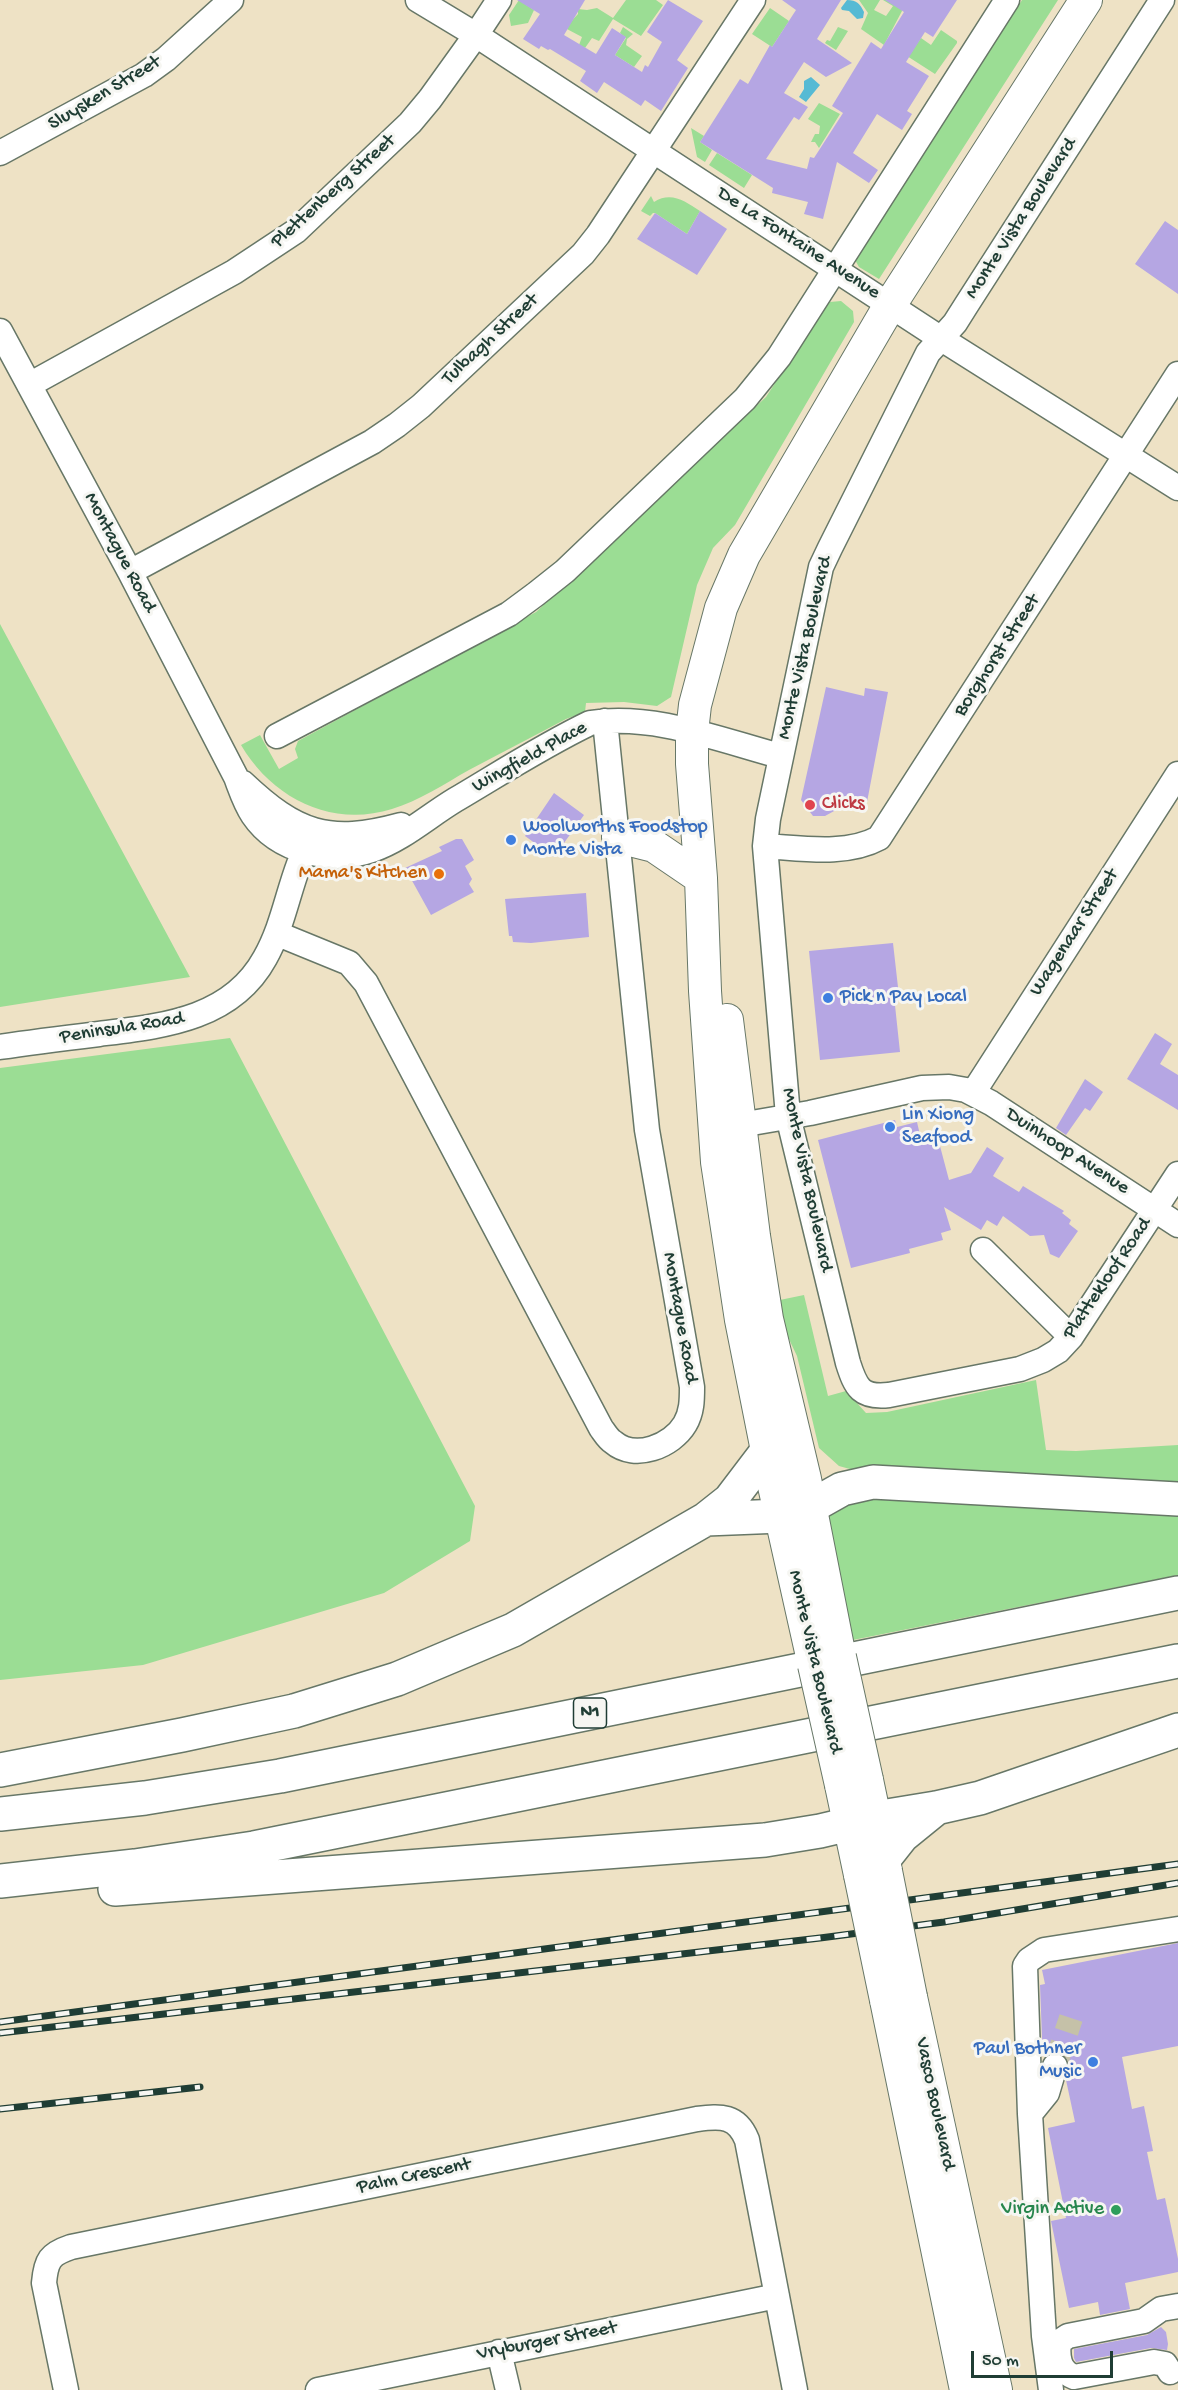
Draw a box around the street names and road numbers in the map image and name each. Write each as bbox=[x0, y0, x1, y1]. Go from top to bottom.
street label: Sluysken Street bbox=[44, 51, 166, 137]
street label: Plettenberg Street bbox=[267, 130, 401, 254]
street label: Monte Vista Boulevard bbox=[961, 134, 1083, 304]
street label: De La Fontaine Avenue bbox=[712, 182, 884, 306]
street label: Tulbagh Street bbox=[438, 289, 544, 391]
street label: Montague Road bbox=[77, 489, 161, 617]
street label: Monte Vista Boulevard bbox=[773, 554, 839, 742]
street label: Borghorst Street bbox=[950, 590, 1046, 722]
street label: Wingfield Place bbox=[468, 717, 592, 799]
street label: Wagenaar Street bbox=[1025, 865, 1125, 1001]
street label: Peninsula Road bbox=[58, 1007, 186, 1051]
street label: Monte Vista Boulevard bbox=[775, 1086, 837, 1274]
street label: Duinhoop Avenue bbox=[1001, 1103, 1133, 1201]
street label: Plattekloof Road bbox=[1058, 1214, 1158, 1344]
street label: Montague Road bbox=[656, 1251, 702, 1385]
street label: Monte Vista Boulevard bbox=[781, 1568, 847, 1756]
road number: N1 bbox=[574, 1698, 606, 1728]
street label: Vasco Boulevard bbox=[908, 2036, 960, 2172]
street label: Palm Crescent bbox=[355, 2153, 473, 2201]
street label: Vryburger Street bbox=[475, 2317, 619, 2367]

